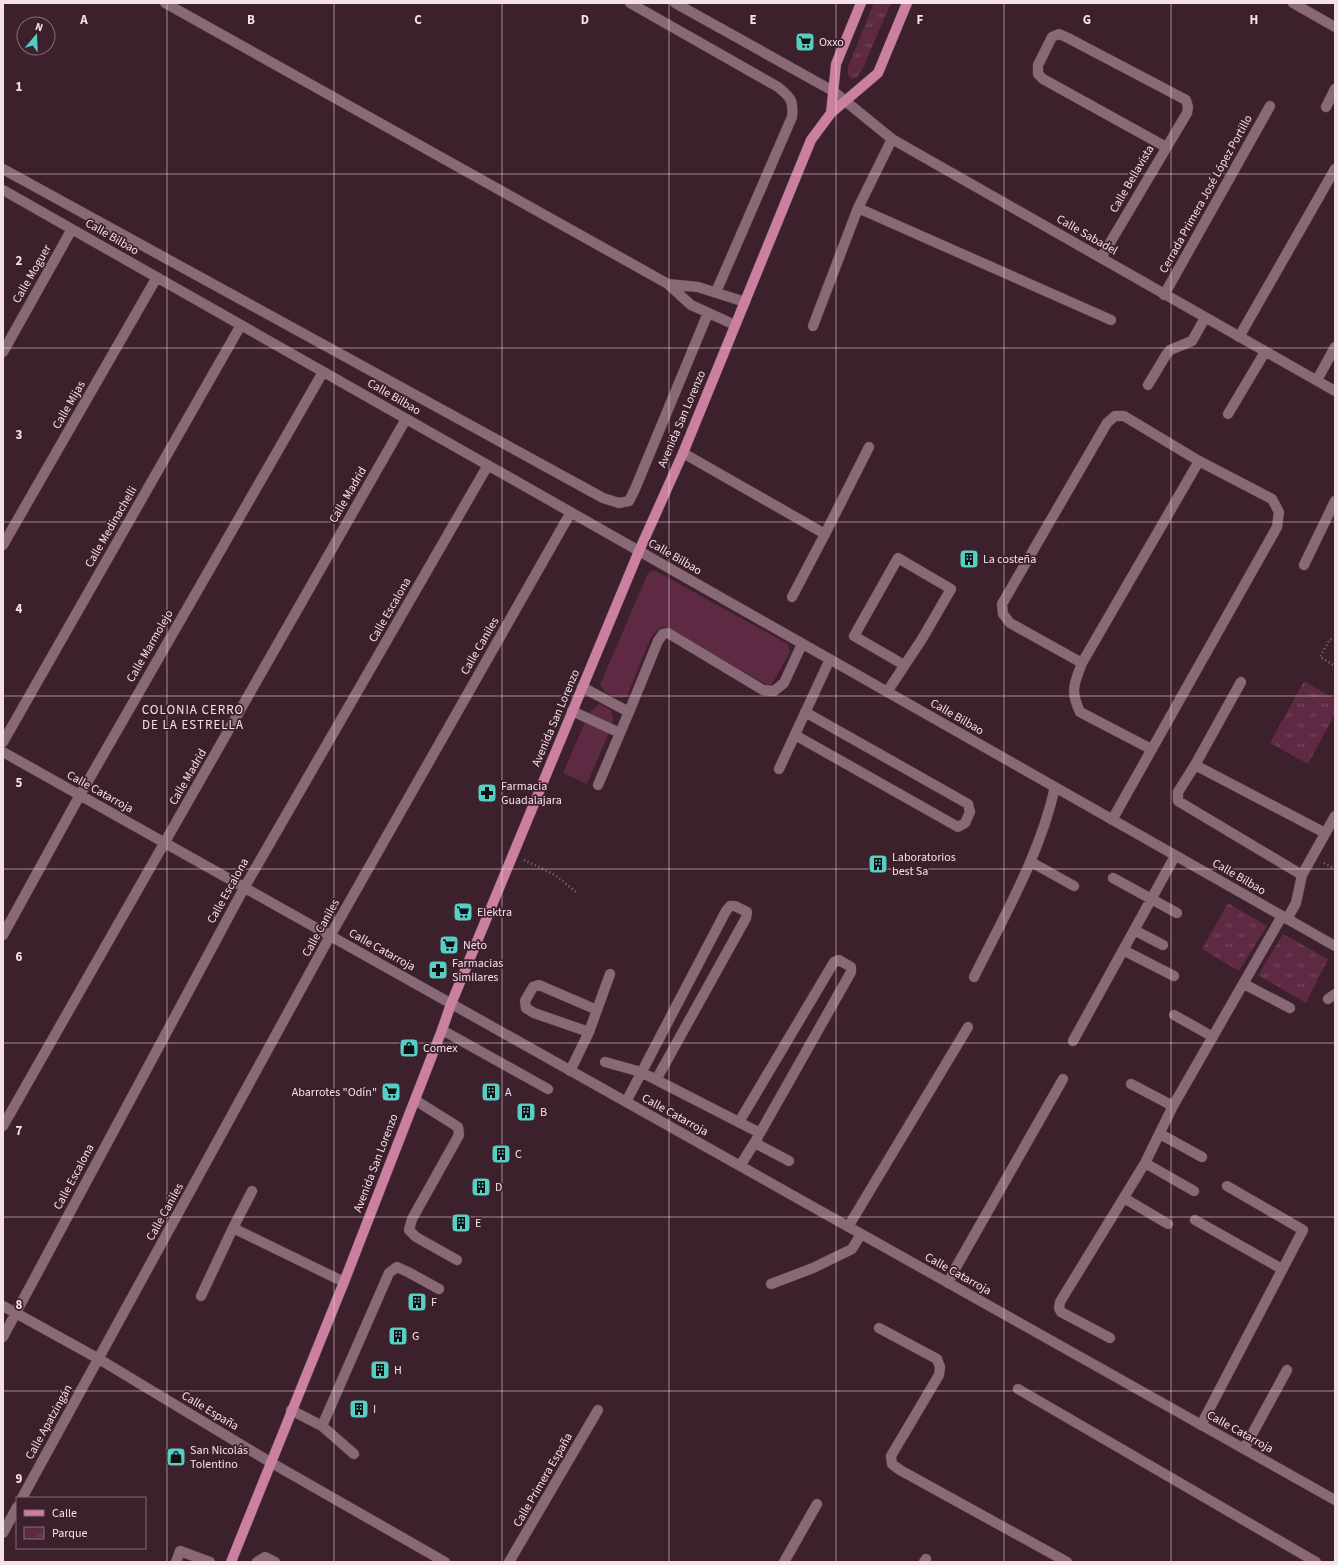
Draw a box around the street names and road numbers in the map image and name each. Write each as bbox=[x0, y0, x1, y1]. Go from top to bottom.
street label: Cerrada Primera José López Portillo bbox=[1155, 112, 1257, 276]
street label: Calle Bellavista bbox=[1106, 142, 1158, 216]
street label: Calle Sabadel bbox=[1053, 211, 1121, 259]
street label: Calle Bilbao bbox=[82, 215, 142, 259]
street label: Calle Moguer bbox=[8, 241, 56, 307]
street label: Avenida San Lorenzo bbox=[654, 368, 710, 470]
street label: Calle Bilbao bbox=[364, 375, 424, 419]
street label: Calle Mijas bbox=[48, 378, 90, 432]
street label: Calle Madrid bbox=[325, 464, 371, 526]
street label: Calle Medinachelli bbox=[81, 483, 141, 571]
street label: Calle Bilbao bbox=[645, 535, 705, 579]
street label: Calle Escalona bbox=[365, 574, 415, 646]
street label: Calle Marmolejo bbox=[122, 607, 178, 685]
street label: Calle Caniles bbox=[457, 614, 503, 678]
street label: Avenida San Lorenzo bbox=[528, 667, 584, 769]
street label: Calle Bilbao bbox=[927, 695, 987, 739]
street label: Calle Madrid bbox=[165, 746, 211, 808]
street label: Calle Catarroja bbox=[64, 767, 136, 817]
street label: Calle Escalona bbox=[203, 855, 253, 927]
street label: Calle Bilbao bbox=[1209, 855, 1269, 899]
street label: Calle Caniles bbox=[298, 896, 344, 960]
street label: Calle Catarroja bbox=[346, 925, 418, 975]
street label: Calle Catarroja bbox=[639, 1090, 711, 1140]
street label: Avenida San Lorenzo bbox=[349, 1111, 403, 1215]
street label: Calle Escalona bbox=[50, 1141, 98, 1213]
street label: Calle Caniles bbox=[142, 1180, 188, 1244]
street label: Calle Catarroja bbox=[922, 1249, 994, 1299]
street label: Calle Apatzingán bbox=[21, 1381, 77, 1463]
street label: Calle España bbox=[178, 1387, 242, 1435]
street label: Calle Catarroja bbox=[1204, 1407, 1276, 1457]
street label: Calle Primera España bbox=[509, 1430, 577, 1530]

